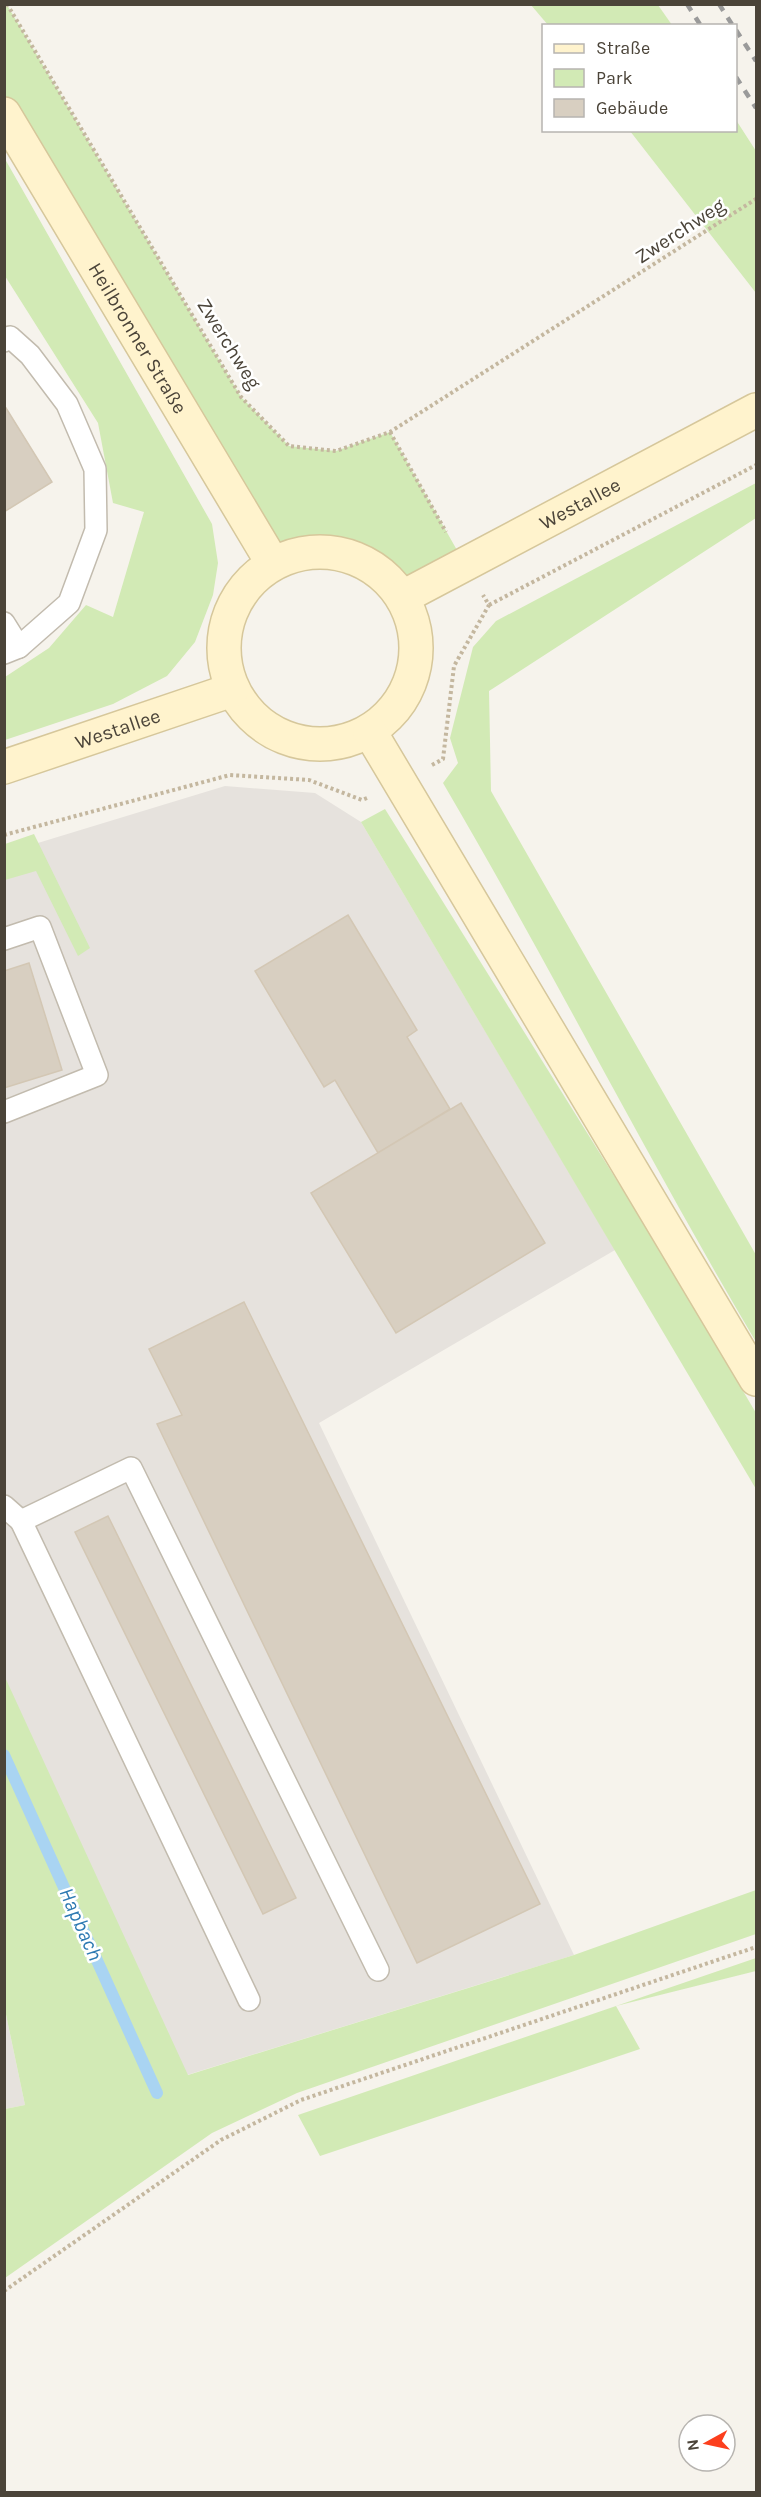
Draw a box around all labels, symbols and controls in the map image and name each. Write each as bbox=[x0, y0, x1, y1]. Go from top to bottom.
legend bbox=[542, 24, 737, 132]
text: Straße bbox=[596, 37, 650, 59]
text: Park bbox=[596, 67, 633, 89]
text: Gebäude bbox=[596, 97, 668, 119]
street label: Zwerchweg bbox=[631, 194, 729, 268]
street label: Heilbronner Straße bbox=[84, 258, 192, 418]
street label: Zwerchweg bbox=[192, 295, 266, 393]
street label: Westallee bbox=[535, 473, 624, 534]
street label: Westallee bbox=[72, 704, 163, 754]
water label: Hapbach bbox=[54, 1884, 108, 1964]
north arrow bbox=[677, 2413, 737, 2473]
text: N bbox=[682, 2438, 703, 2452]

